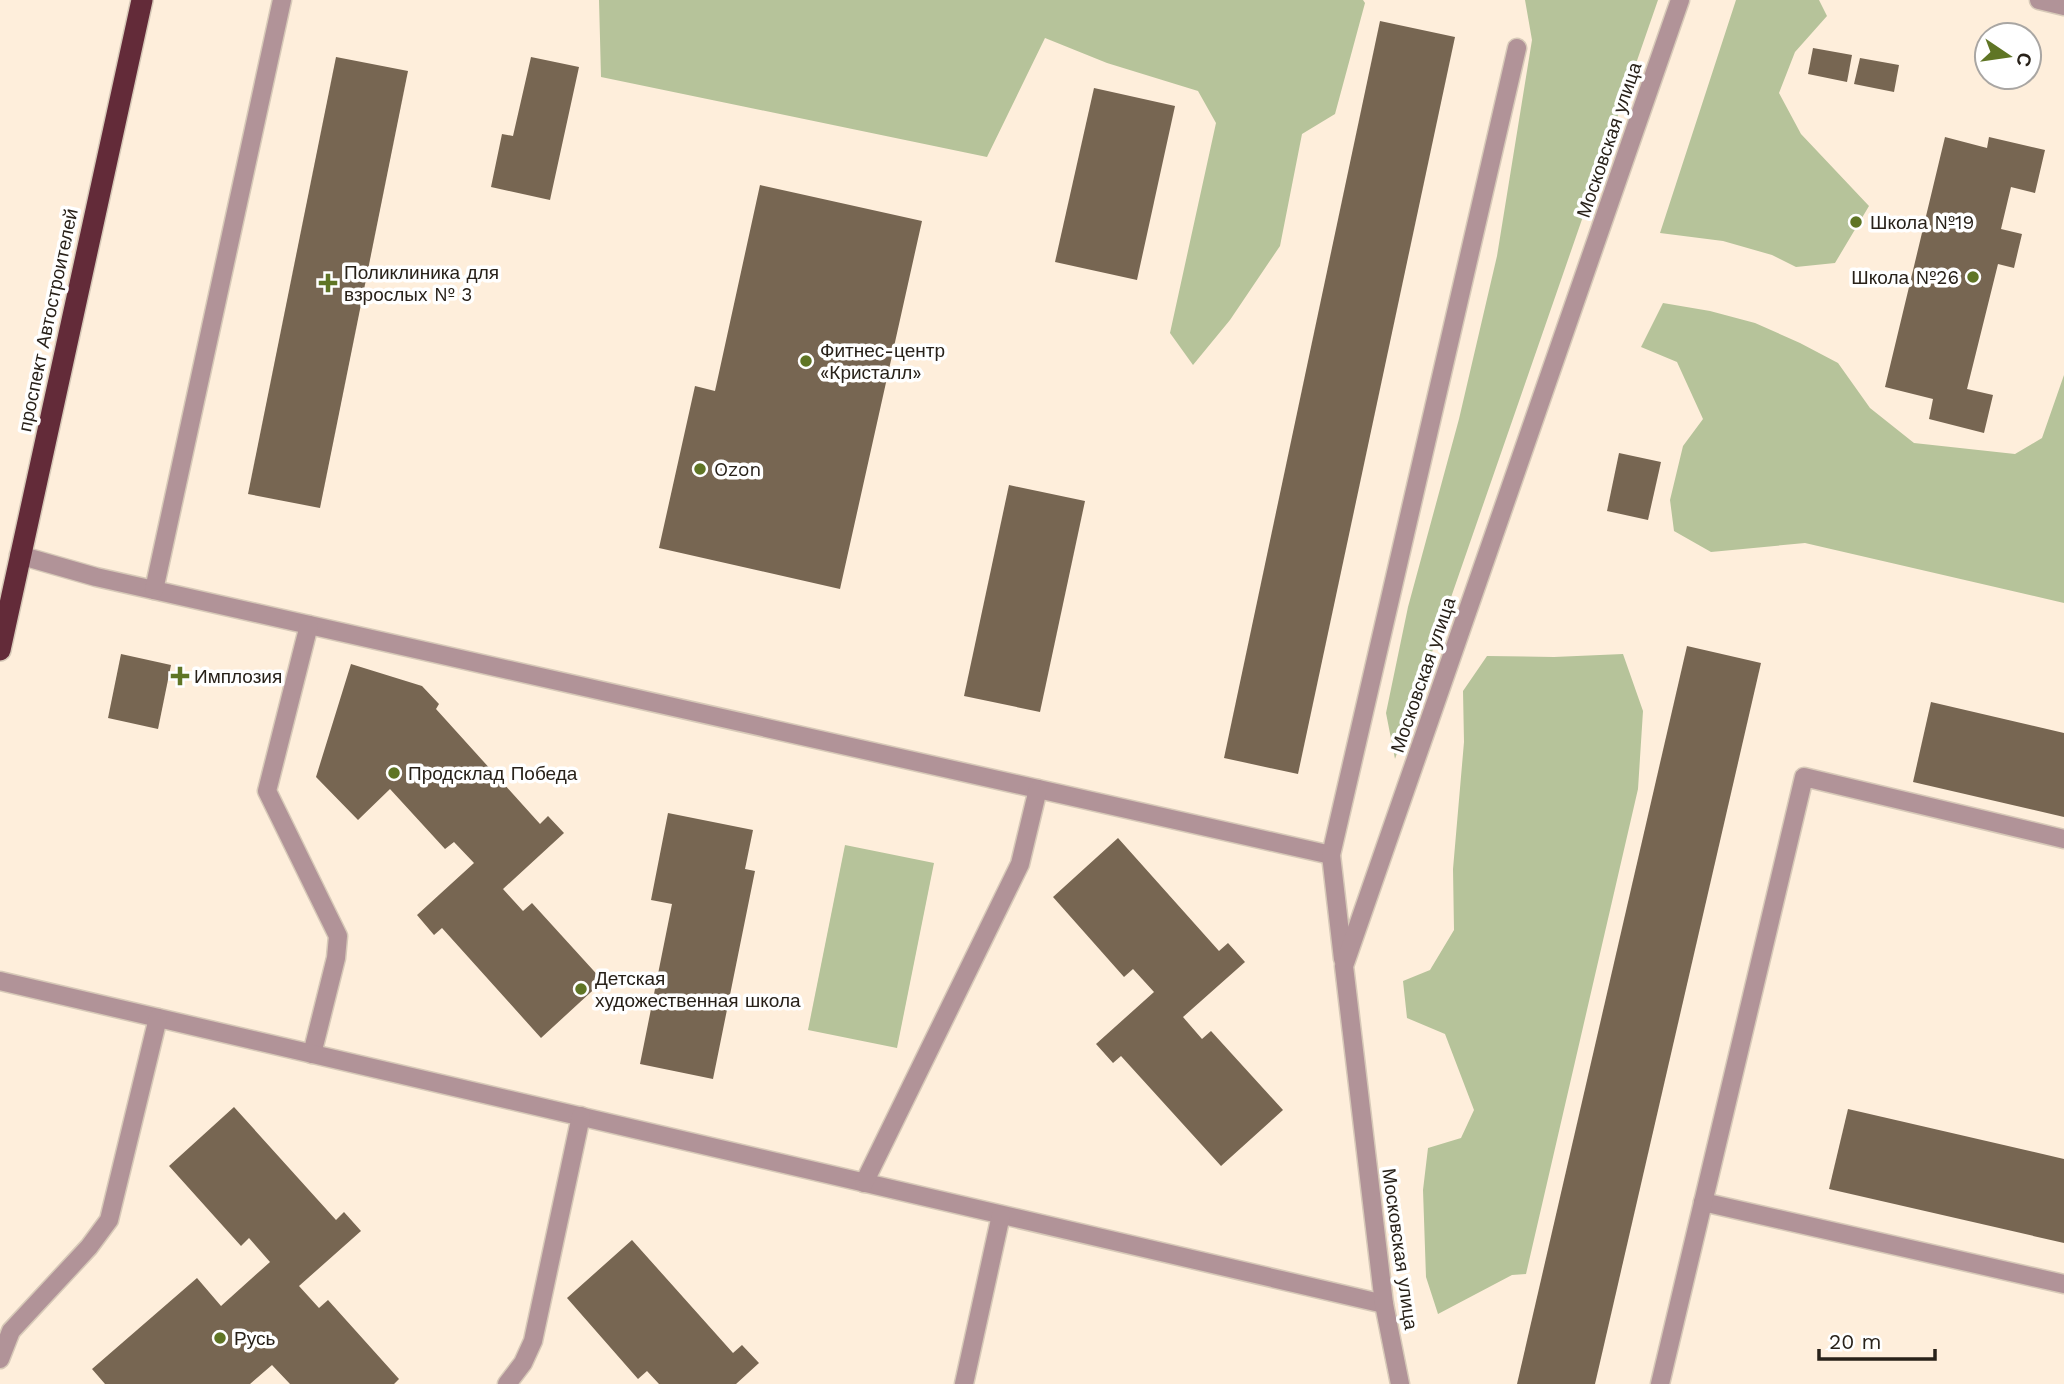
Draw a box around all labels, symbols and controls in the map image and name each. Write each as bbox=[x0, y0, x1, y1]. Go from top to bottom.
north arrow bbox=[1973, 21, 2043, 91]
text: С bbox=[2011, 50, 2037, 69]
street label: Московская улица bbox=[1572, 59, 1647, 221]
street label: проспект Автостроителей bbox=[13, 206, 83, 434]
place label: Школа №19 bbox=[1870, 211, 1974, 234]
marker: Школа №19 bbox=[1848, 214, 1864, 230]
place label: Поликлиника для взрослых № 3 bbox=[344, 261, 499, 306]
place label: Школа №26 bbox=[1851, 266, 1959, 289]
marker: Школа №26 bbox=[1965, 269, 1981, 285]
marker: Поликлиника для взрослых № 3 bbox=[318, 273, 338, 293]
place label: Фитнес-центр «Кристалл» bbox=[820, 339, 945, 384]
marker: Фитнес-центр «Кристалл» bbox=[798, 353, 814, 369]
place label: Ozon bbox=[714, 458, 761, 481]
marker: Ozon bbox=[692, 461, 708, 477]
street label: Московская улица bbox=[1386, 594, 1461, 756]
place label: Имплозия bbox=[194, 665, 282, 688]
marker: Имплозия bbox=[172, 668, 188, 684]
place label: Продсклад Победа bbox=[408, 762, 578, 785]
marker: Продсклад Победа bbox=[386, 765, 402, 781]
place label: Детская художественная школа bbox=[595, 967, 801, 1012]
marker: Детская художественная школа bbox=[573, 981, 589, 997]
street label: Московская улица bbox=[1377, 1167, 1423, 1332]
scale bar bbox=[1819, 1318, 1934, 1362]
place label: Русь bbox=[234, 1327, 275, 1350]
text: 20 m bbox=[1829, 1329, 1881, 1354]
marker: Русь bbox=[212, 1330, 228, 1346]

